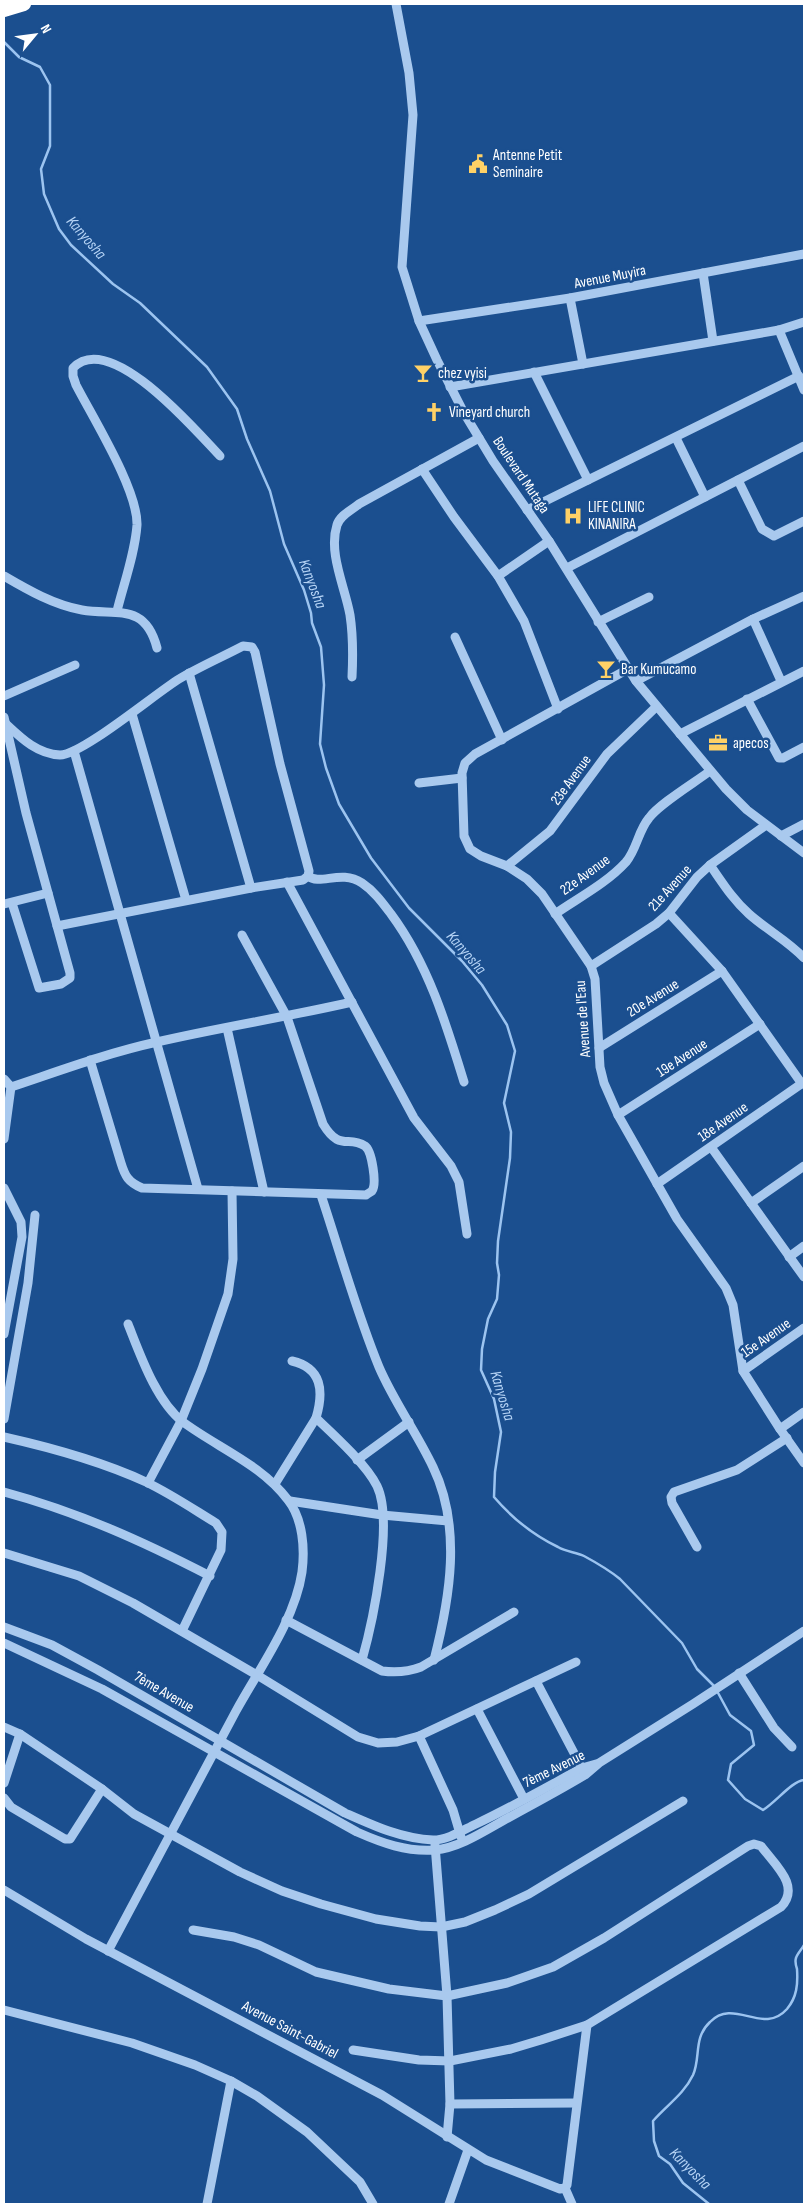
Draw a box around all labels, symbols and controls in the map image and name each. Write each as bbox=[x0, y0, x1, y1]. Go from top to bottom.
north arrow bbox=[10, 10, 60, 60]
text: N bbox=[37, 22, 55, 36]
place label: Antenne Petit Seminaire bbox=[492, 146, 563, 182]
public building icon: Antenne Petit Seminaire bbox=[467, 153, 489, 175]
water label: Kanyosha bbox=[62, 212, 110, 264]
street label: Avenue Muyira bbox=[572, 261, 648, 293]
bar icon: chez vyisi bbox=[412, 362, 434, 384]
place label: chez vyisi bbox=[438, 364, 487, 383]
church icon: Vineyard church bbox=[423, 401, 445, 423]
place label: Vineyard church bbox=[449, 403, 530, 422]
street label: Boulevard Mutaga bbox=[488, 433, 554, 517]
place label: LIFE CLINIC KINANIRA bbox=[588, 498, 645, 534]
hospital icon: LIFE CLINIC KINANIRA bbox=[562, 505, 584, 527]
water label: Kanyosha bbox=[294, 557, 330, 612]
bar icon: Bar Kumucamo bbox=[595, 658, 617, 680]
place label: Bar Kumucamo bbox=[621, 660, 696, 679]
office icon: apecos bbox=[707, 732, 729, 754]
place label: apecos bbox=[733, 734, 769, 753]
street label: 23e Avenue bbox=[546, 751, 596, 809]
street label: 22e Avenue bbox=[556, 850, 614, 900]
street label: 21e Avenue bbox=[644, 861, 696, 915]
water label: Kanyosha bbox=[442, 927, 490, 979]
street label: 20e Avenue bbox=[623, 975, 683, 1021]
street label: Avenue de l'Eau bbox=[571, 980, 595, 1059]
street label: 19e Avenue bbox=[653, 1035, 711, 1081]
street label: 18e Avenue bbox=[694, 1098, 752, 1146]
street label: 15e Avenue bbox=[737, 1314, 795, 1362]
water label: Kanyosha bbox=[485, 1369, 519, 1424]
street label: 7ème Avenue bbox=[130, 1667, 198, 1717]
street label: 7ème Avenue bbox=[520, 1746, 588, 1792]
street label: Avenue Saint-Gabriel bbox=[238, 1996, 341, 2063]
water label: Kanyosha bbox=[665, 2144, 715, 2194]

